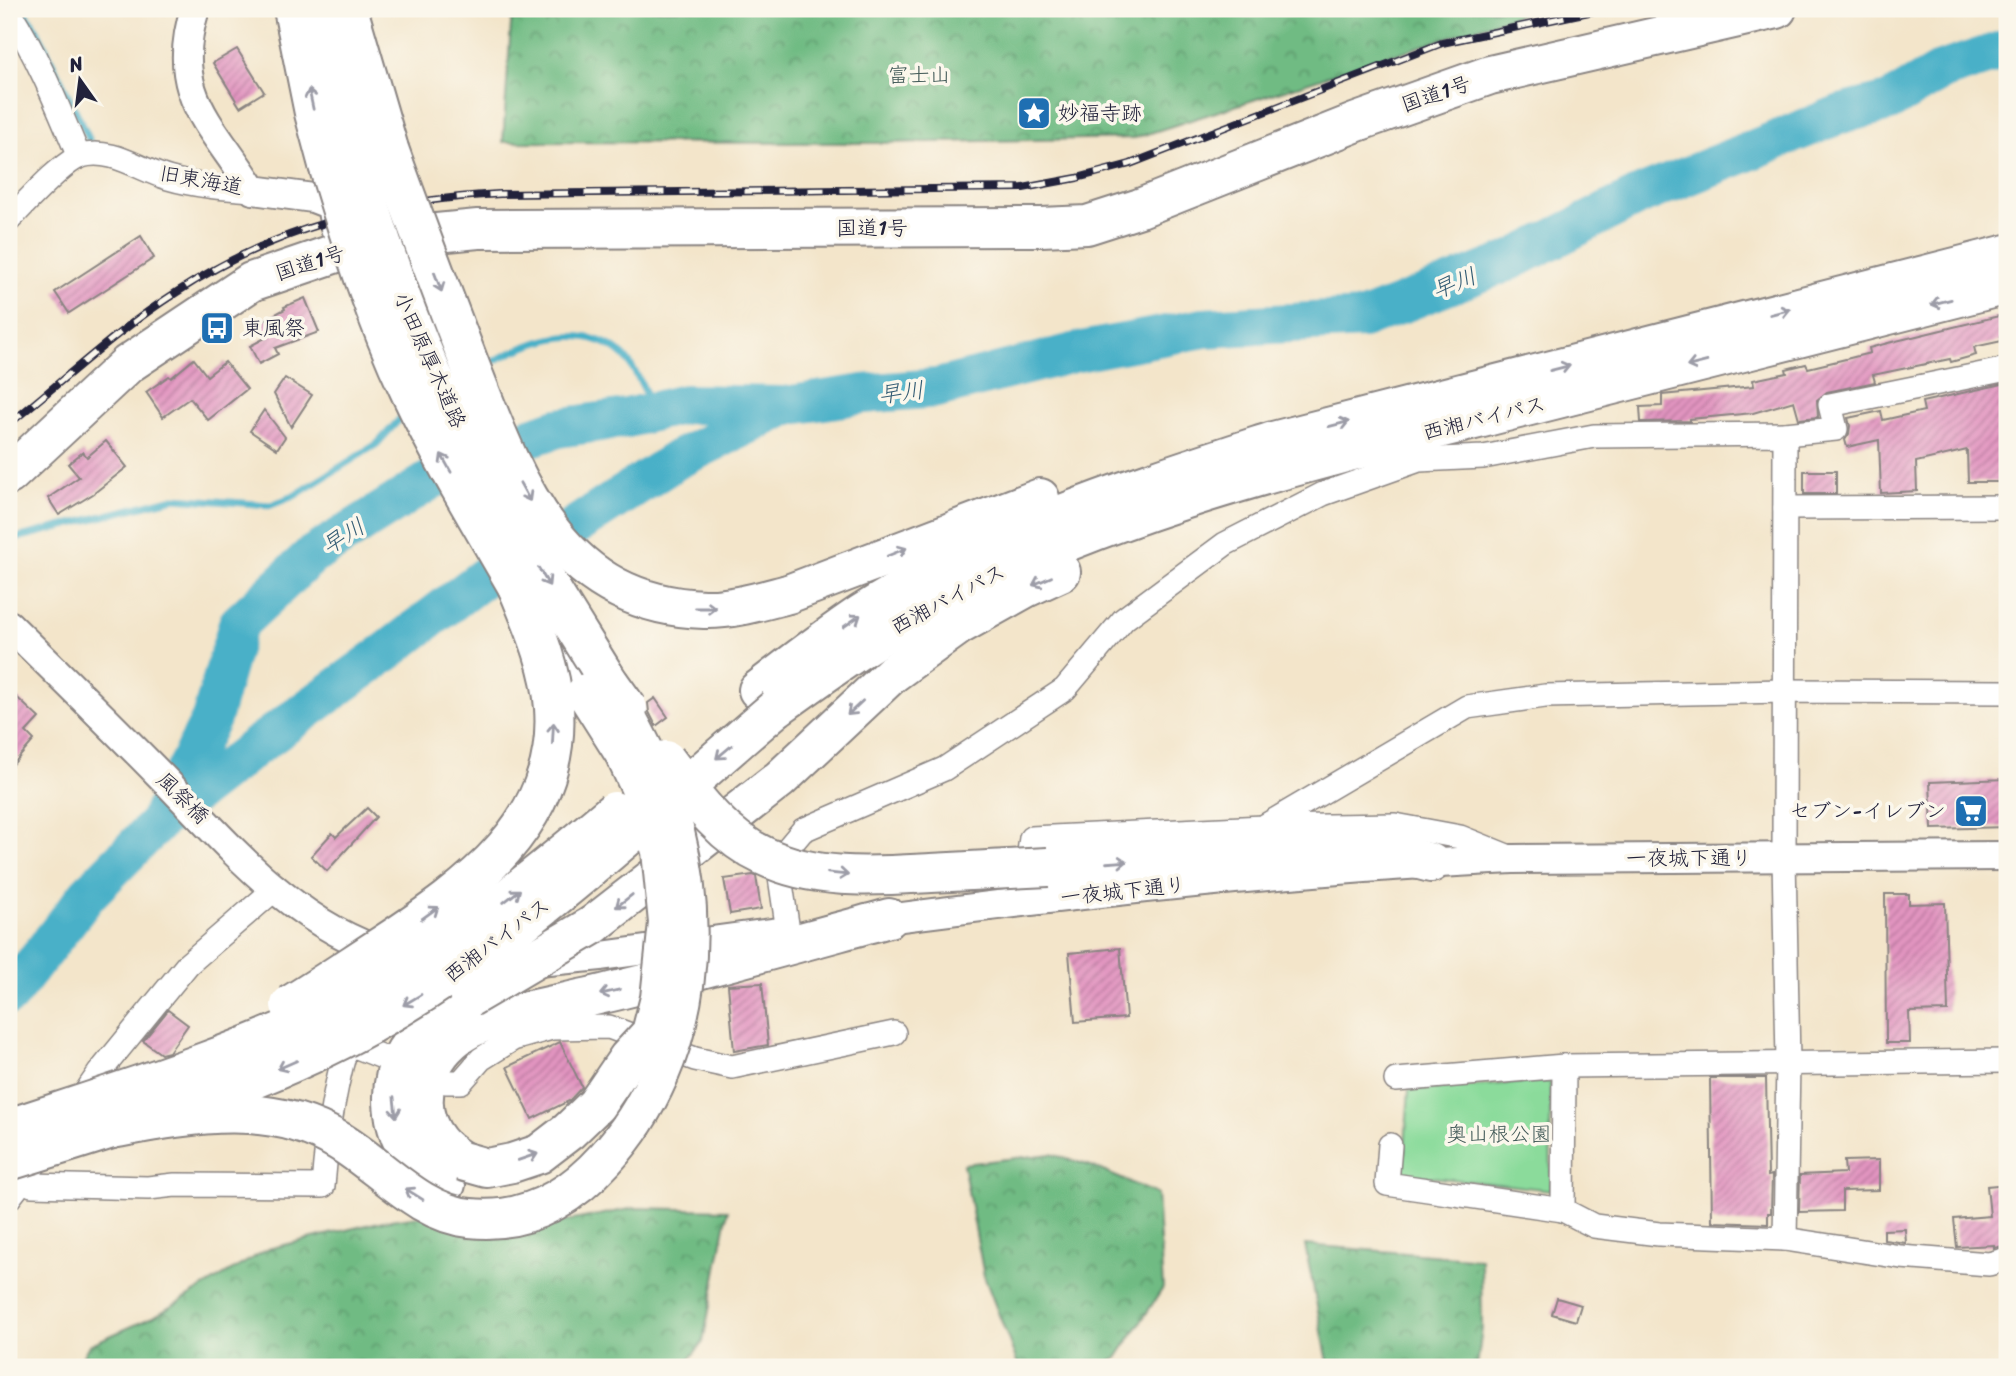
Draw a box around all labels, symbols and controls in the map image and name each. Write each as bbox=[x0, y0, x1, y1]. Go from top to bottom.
north arrow bbox=[46, 46, 116, 116]
text: N bbox=[65, 46, 87, 82]
park label: 富士山 bbox=[888, 56, 951, 94]
street label: 国道1号 bbox=[1396, 64, 1476, 124]
one-way arrow bbox=[304, 88, 318, 111]
place icon: 妙福寺跡 bbox=[1015, 94, 1053, 132]
place label: 妙福寺跡 bbox=[1058, 94, 1142, 132]
street label: 旧東海道 bbox=[156, 154, 246, 206]
street label: 国道1号 bbox=[836, 209, 908, 247]
street label: 国道1号 bbox=[270, 234, 350, 292]
water label: 早川 bbox=[1425, 256, 1483, 311]
one-way arrow bbox=[432, 271, 445, 292]
street label: 小田原厚木道路 bbox=[383, 285, 477, 435]
one-way arrow bbox=[1930, 296, 1953, 309]
one-way arrow bbox=[1768, 305, 1791, 318]
bus stop icon: 東風祭 bbox=[198, 309, 236, 347]
place label: 東風祭 bbox=[242, 309, 305, 347]
one-way arrow bbox=[1686, 358, 1709, 371]
one-way arrow bbox=[1548, 361, 1571, 374]
water label: 早川 bbox=[876, 369, 926, 416]
street label: 西湘バイパス bbox=[1418, 384, 1550, 452]
one-way arrow bbox=[1328, 417, 1350, 430]
one-way arrow bbox=[439, 453, 452, 474]
one-way arrow bbox=[518, 481, 532, 501]
water label: 早川 bbox=[313, 507, 374, 566]
one-way arrow bbox=[886, 544, 907, 557]
street label: 西湘バイパス bbox=[884, 553, 1012, 645]
one-way arrow bbox=[537, 566, 551, 586]
one-way arrow bbox=[1032, 575, 1053, 588]
one-way arrow bbox=[694, 601, 717, 615]
one-way arrow bbox=[842, 614, 861, 628]
one-way arrow bbox=[846, 700, 864, 716]
one-way arrow bbox=[547, 721, 560, 744]
one-way arrow bbox=[715, 744, 733, 760]
street label: 風祭橋 bbox=[147, 762, 219, 834]
place label: セブン-イレブン bbox=[1789, 792, 1946, 830]
supermarket icon: セブン-イレブン bbox=[1952, 792, 1990, 830]
street label: 一夜城下通り bbox=[1626, 839, 1752, 877]
one-way arrow bbox=[1105, 856, 1128, 869]
street label: 一夜城下通り bbox=[1058, 866, 1188, 916]
one-way arrow bbox=[826, 868, 849, 881]
street label: 西湘バイパス bbox=[435, 887, 559, 993]
one-way arrow bbox=[503, 888, 521, 903]
one-way arrow bbox=[616, 893, 634, 908]
one-way arrow bbox=[420, 906, 439, 921]
one-way arrow bbox=[599, 986, 622, 999]
one-way arrow bbox=[402, 993, 422, 1007]
one-way arrow bbox=[277, 1059, 298, 1072]
one-way arrow bbox=[388, 1095, 401, 1118]
park label: 奥山根公園 bbox=[1447, 1115, 1552, 1153]
one-way arrow bbox=[516, 1150, 538, 1162]
one-way arrow bbox=[404, 1187, 424, 1201]

